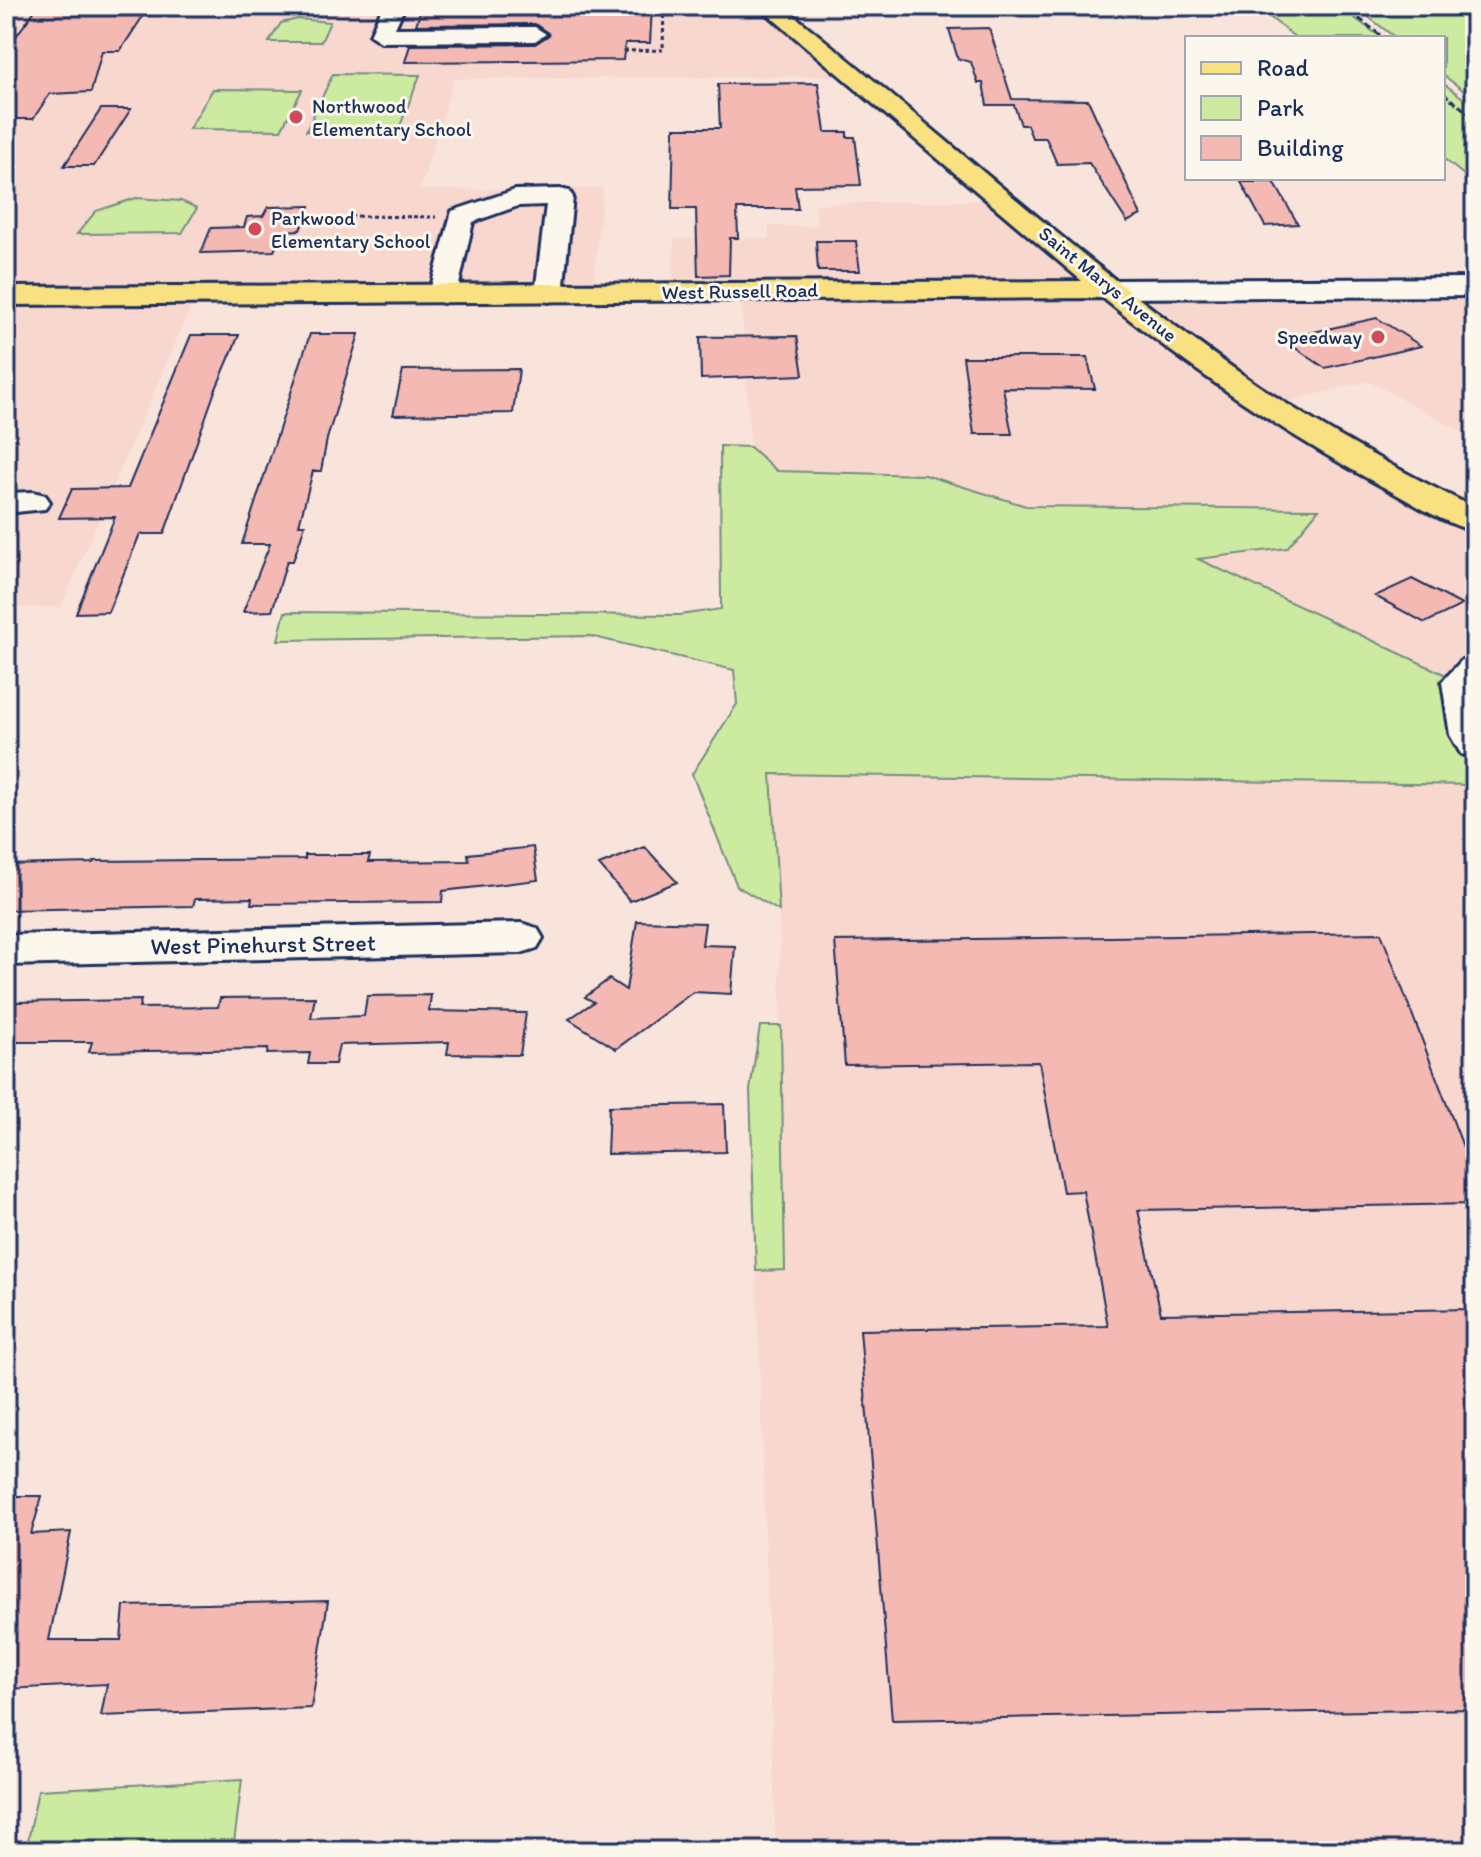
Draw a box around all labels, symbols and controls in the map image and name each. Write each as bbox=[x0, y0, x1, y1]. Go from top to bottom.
legend bbox=[1185, 36, 1445, 180]
text: Road bbox=[1257, 53, 1309, 82]
text: Park bbox=[1257, 93, 1304, 122]
place label: Northwood Elementary School bbox=[312, 94, 472, 141]
marker: Northwood Elementary School bbox=[287, 108, 305, 126]
text: Building bbox=[1257, 133, 1344, 162]
place label: Parkwood Elementary School bbox=[271, 206, 431, 253]
marker: Parkwood Elementary School bbox=[246, 220, 264, 238]
street label: Saint Marys Avenue bbox=[1034, 221, 1182, 347]
street label: West Russell Road bbox=[661, 278, 819, 304]
place label: Speedway bbox=[1277, 325, 1363, 349]
marker: Speedway bbox=[1369, 328, 1387, 346]
street label: West Pinehurst Street bbox=[150, 928, 376, 960]

